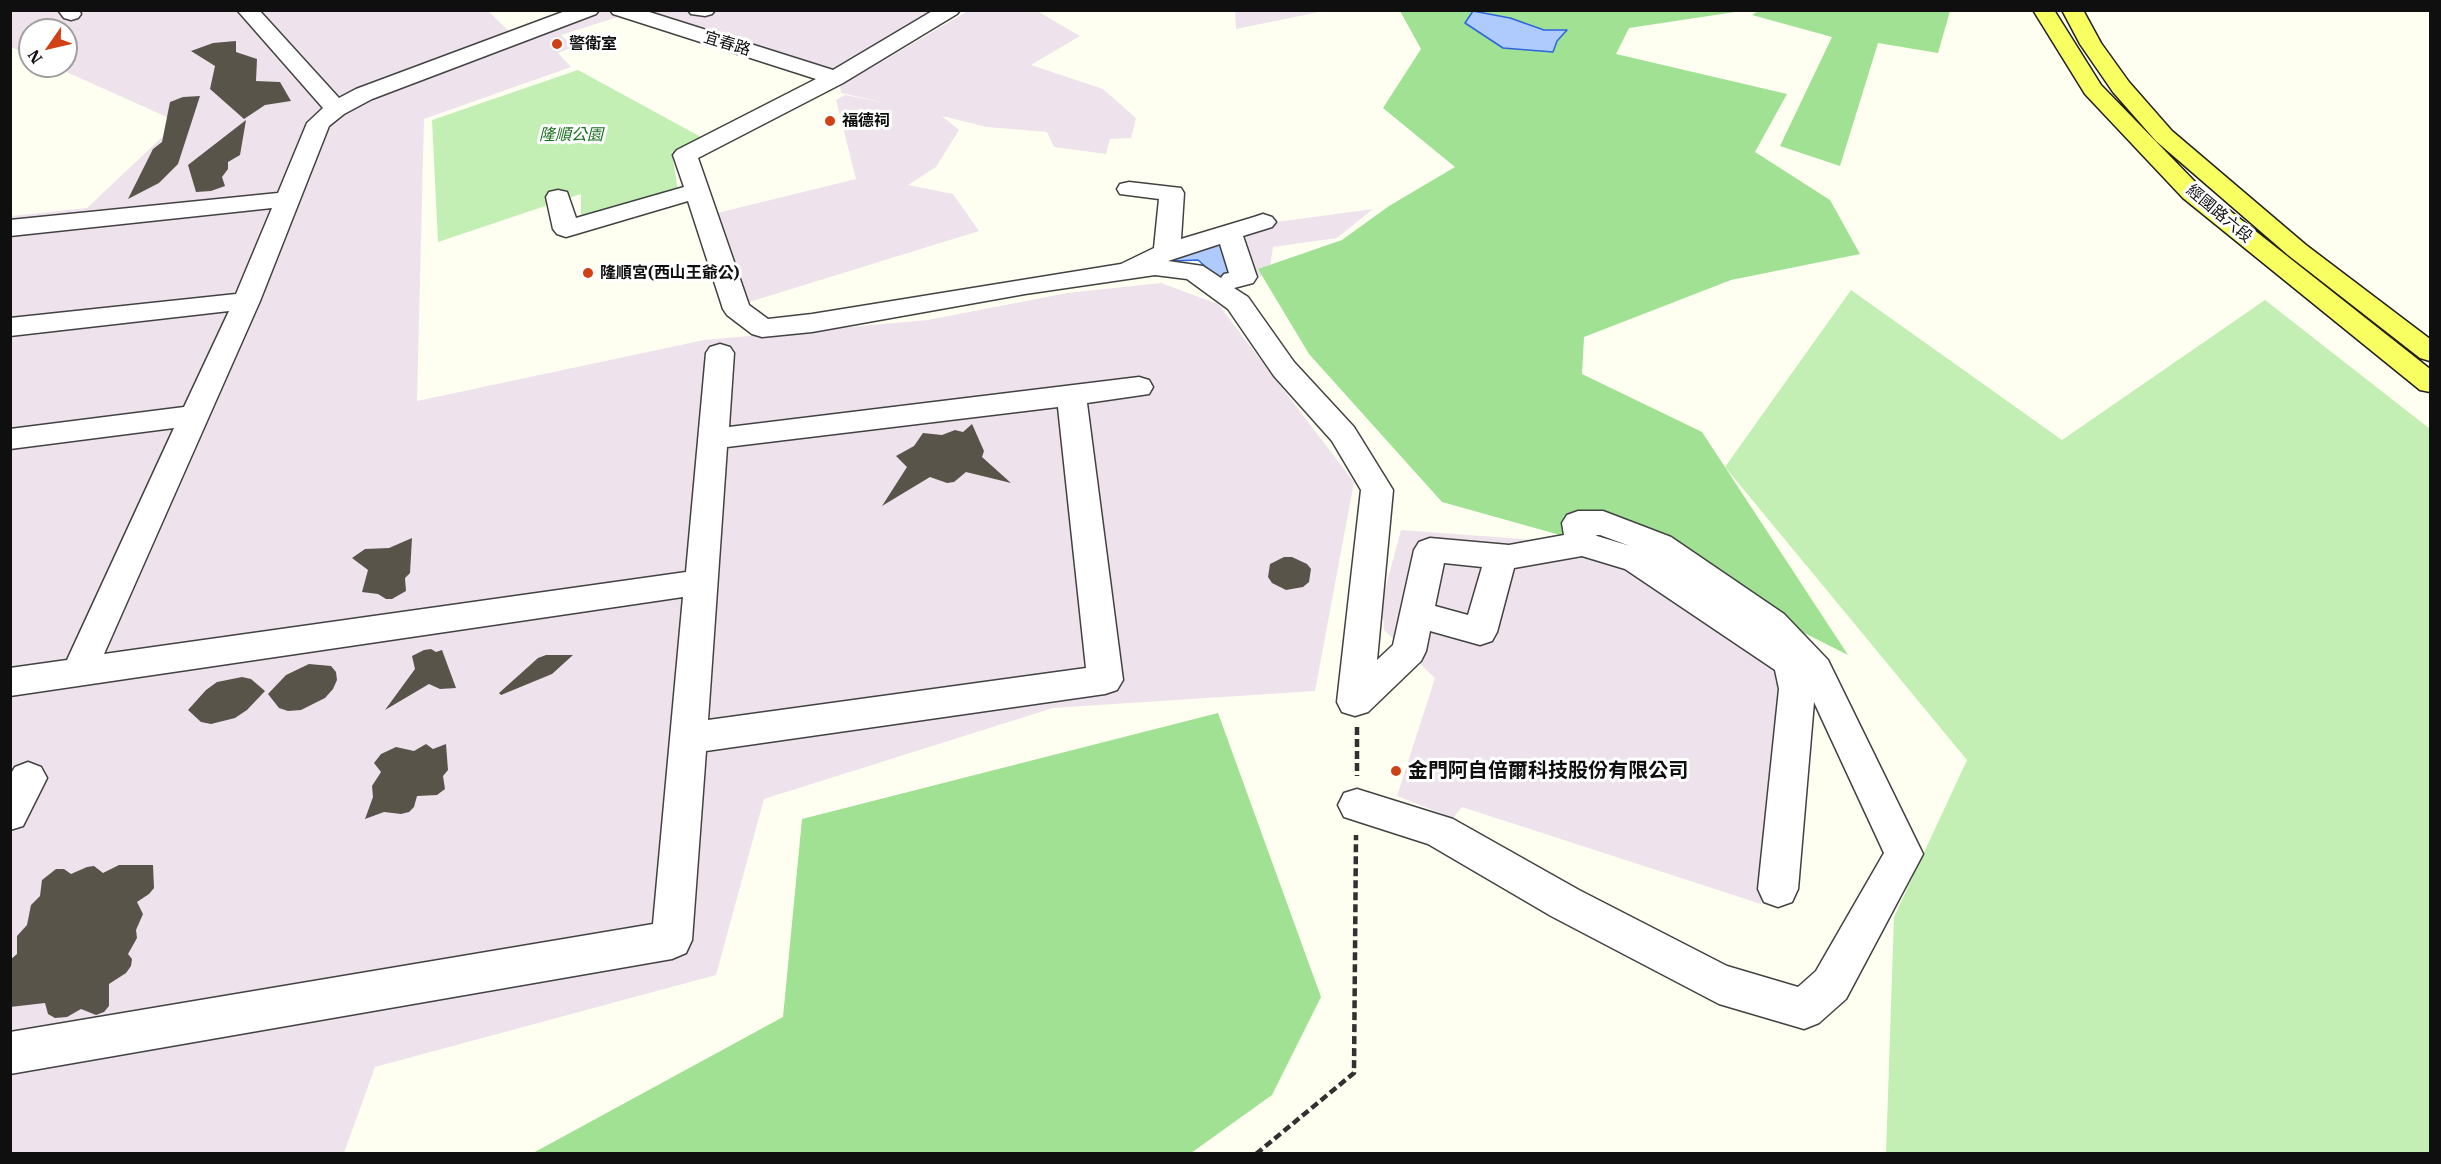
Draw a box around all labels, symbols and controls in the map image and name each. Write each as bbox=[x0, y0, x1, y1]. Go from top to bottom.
north arrow bbox=[18, 18, 78, 78]
street label: 宜春路 bbox=[701, 28, 753, 60]
place label: 警衛室 bbox=[569, 34, 617, 54]
marker: 警衛室 bbox=[550, 37, 564, 51]
text: N bbox=[23, 46, 47, 68]
place label: 福德祠 bbox=[842, 111, 890, 131]
marker: 福德祠 bbox=[823, 114, 837, 128]
park label: 隆順公園 bbox=[539, 125, 603, 145]
street label: 經國路六段 bbox=[2182, 181, 2256, 247]
place label: 隆順宮(西山王爺公) bbox=[600, 263, 739, 283]
marker: 隆順宮(西山王爺公) bbox=[581, 266, 595, 280]
place label: 金門阿自倍爾科技股份有限公司 bbox=[1408, 759, 1688, 783]
marker: 金門阿自倍爾科技股份有限公司 bbox=[1389, 764, 1403, 778]

